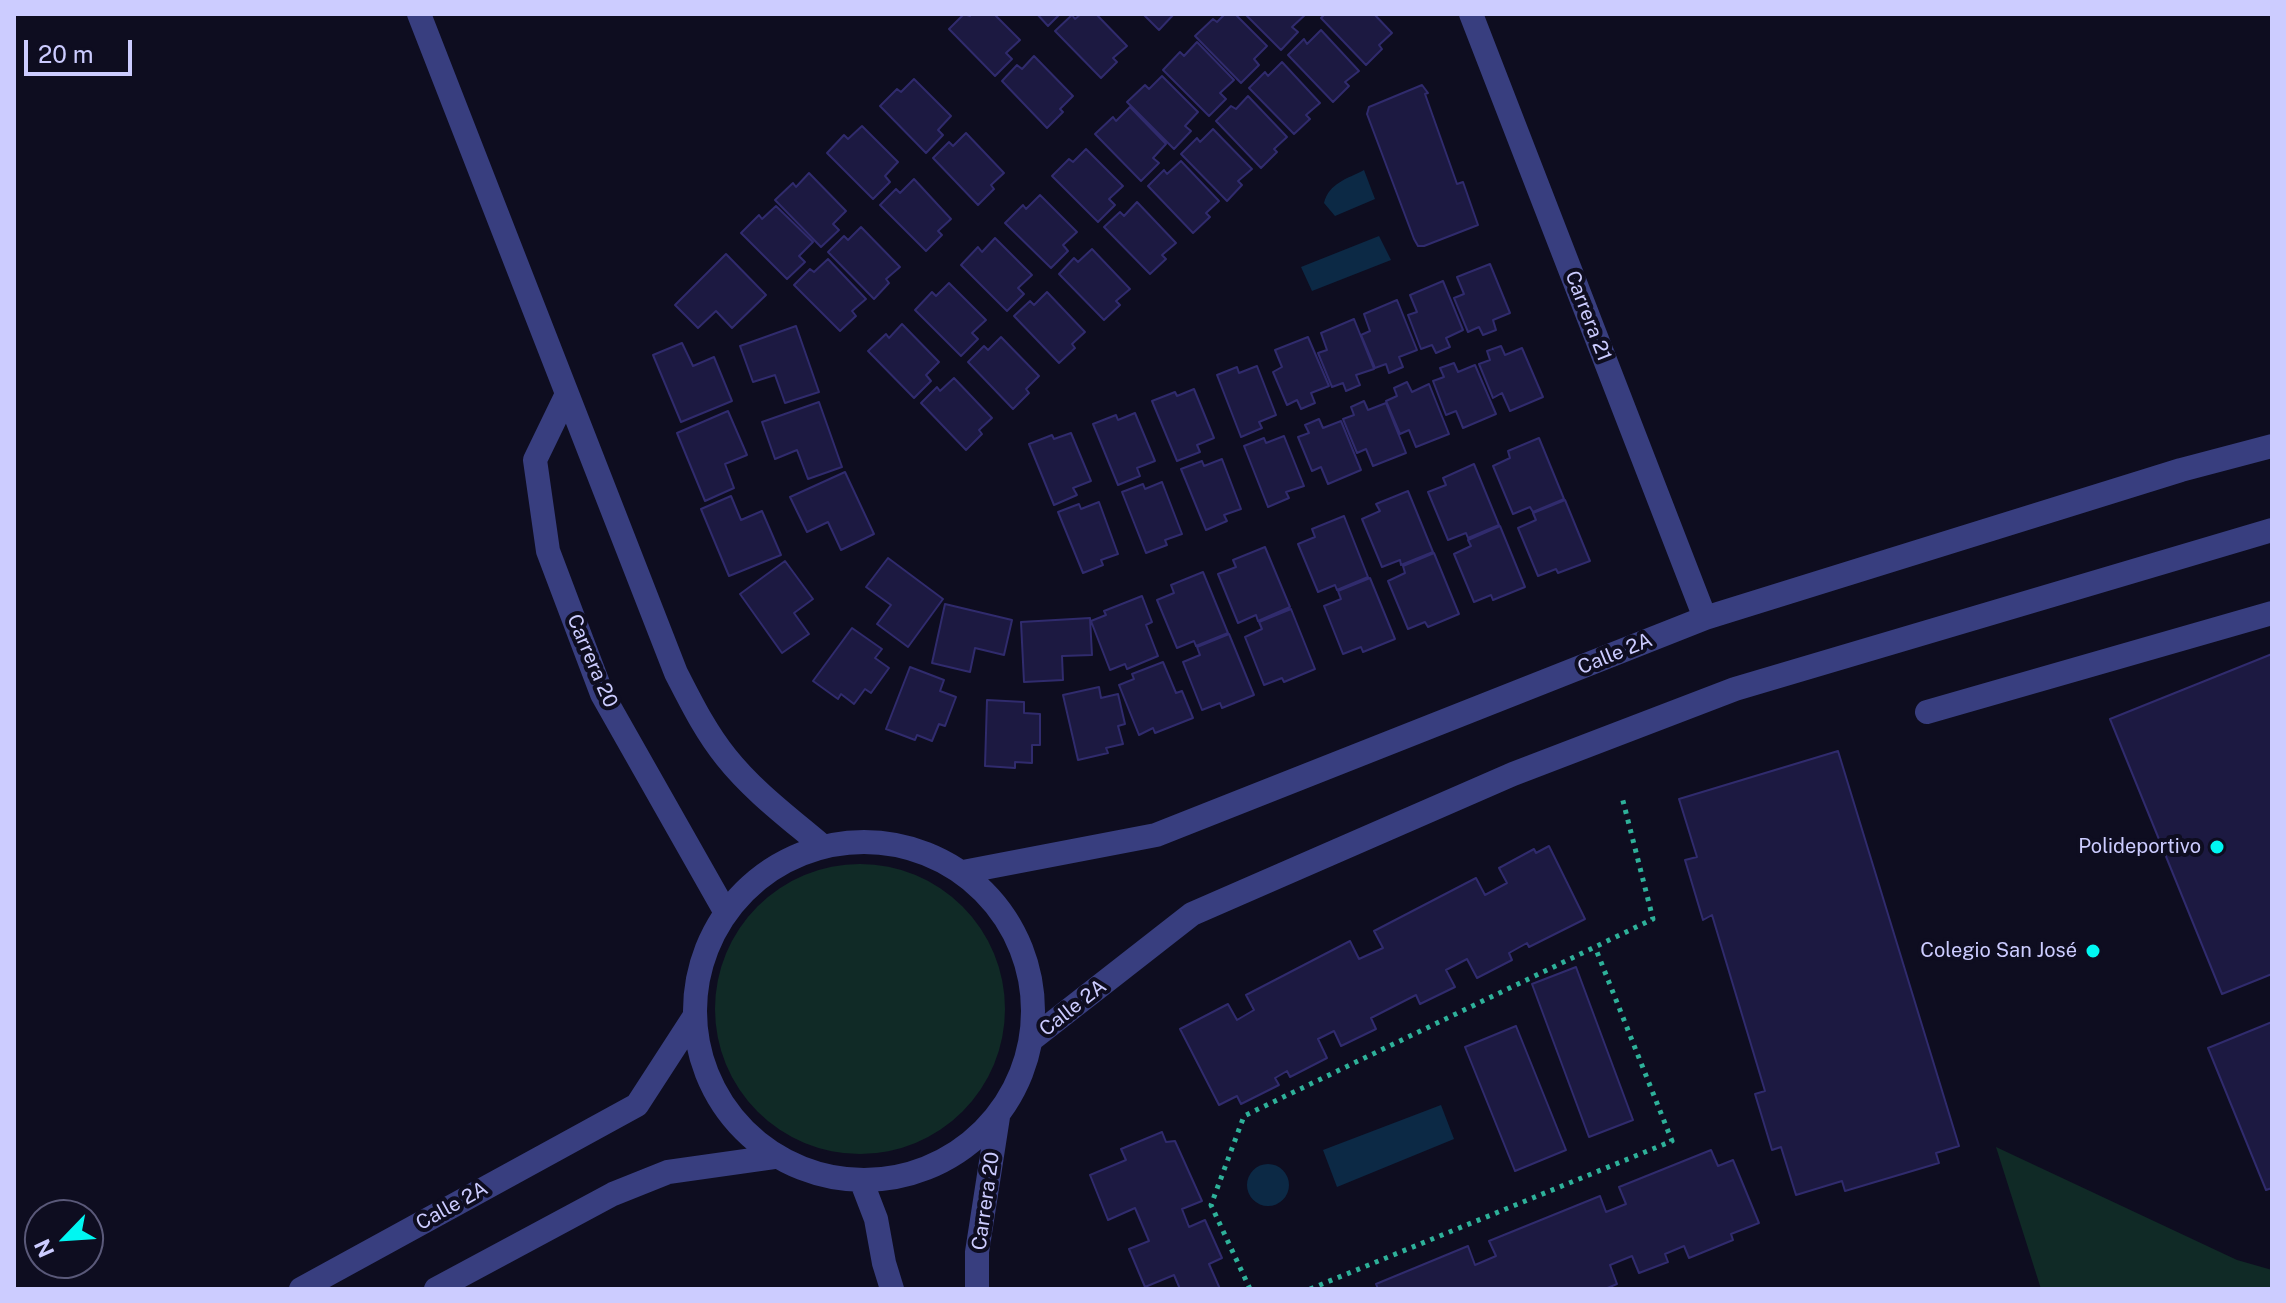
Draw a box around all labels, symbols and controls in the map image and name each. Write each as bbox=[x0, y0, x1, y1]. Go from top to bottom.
scale bar bbox=[28, 24, 136, 74]
text: 20 m bbox=[38, 40, 94, 68]
street label: Carrera 21 bbox=[1560, 267, 1616, 365]
street label: Carrera 20 bbox=[562, 611, 622, 711]
street label: Calle 2A bbox=[1574, 628, 1656, 680]
place label: Polideportivo bbox=[2078, 835, 2201, 859]
marker: Polideportivo bbox=[2208, 838, 2226, 856]
place label: Colegio San José bbox=[1920, 939, 2077, 963]
marker: Colegio San José bbox=[2084, 942, 2102, 960]
street label: Calle 2A bbox=[1035, 974, 1111, 1042]
street label: Carrera 20 bbox=[967, 1150, 1005, 1252]
street label: Calle 2A bbox=[412, 1177, 492, 1235]
north arrow bbox=[24, 1199, 104, 1279]
text: N bbox=[29, 1235, 59, 1262]

